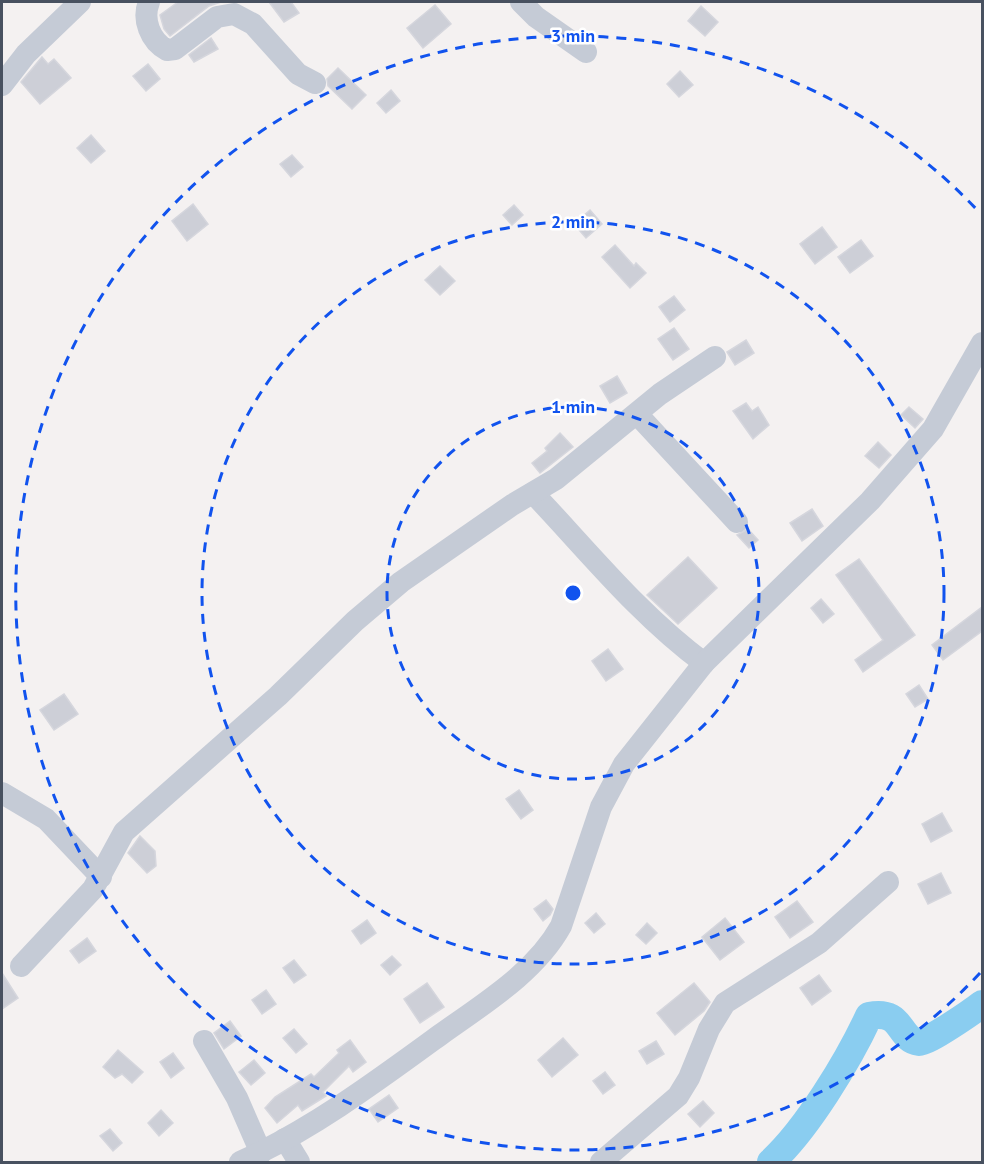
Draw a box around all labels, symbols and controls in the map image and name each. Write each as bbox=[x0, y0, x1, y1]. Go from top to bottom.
text: 3 min bbox=[551, 24, 595, 47]
text: 2 min bbox=[551, 210, 595, 233]
text: 1 min bbox=[551, 395, 595, 418]
centre of rings bbox=[563, 583, 583, 603]

